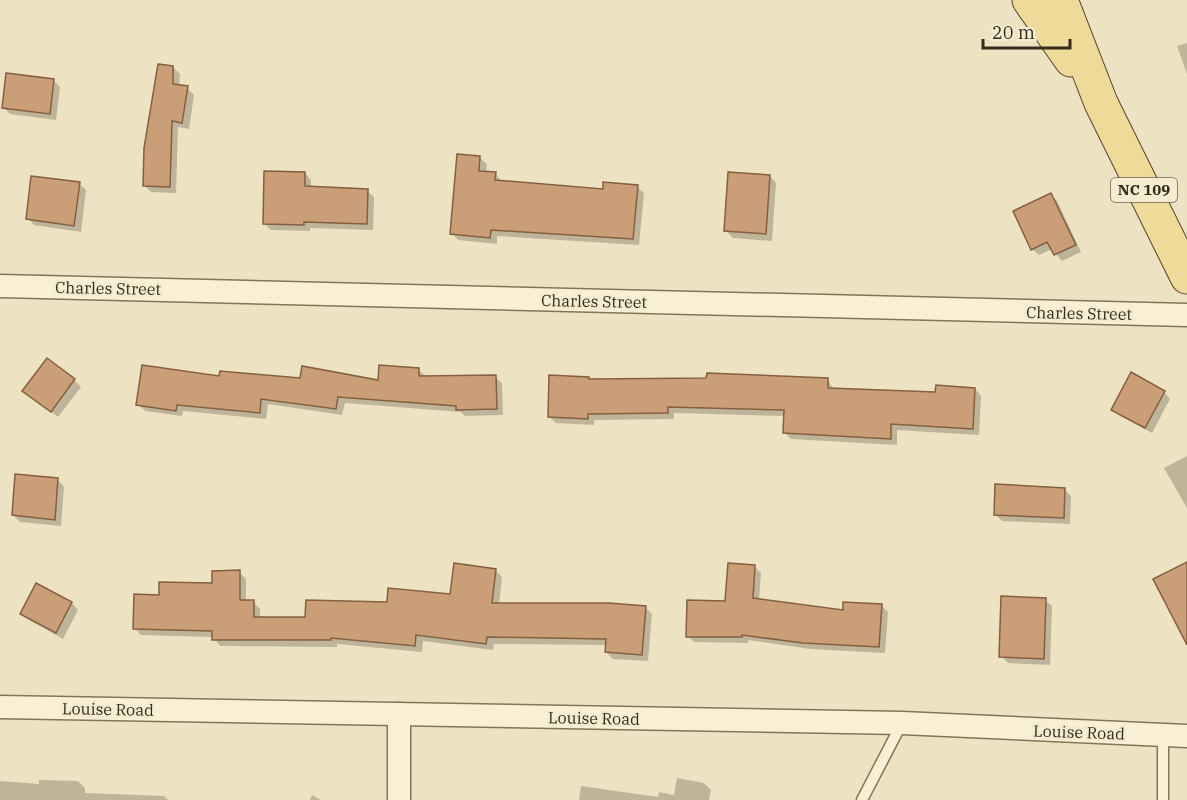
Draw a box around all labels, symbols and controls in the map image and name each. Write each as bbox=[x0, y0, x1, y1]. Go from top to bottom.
scale bar bbox=[983, 12, 1070, 50]
text: 20 m bbox=[992, 21, 1035, 44]
road number: NC 109 bbox=[1111, 178, 1177, 202]
street label: Charles Street bbox=[55, 277, 162, 299]
street label: Charles Street bbox=[541, 290, 648, 312]
street label: Charles Street bbox=[1026, 302, 1133, 324]
street label: Louise Road bbox=[62, 698, 154, 720]
street label: Louise Road bbox=[548, 707, 640, 729]
street label: Louise Road bbox=[1033, 720, 1125, 744]

